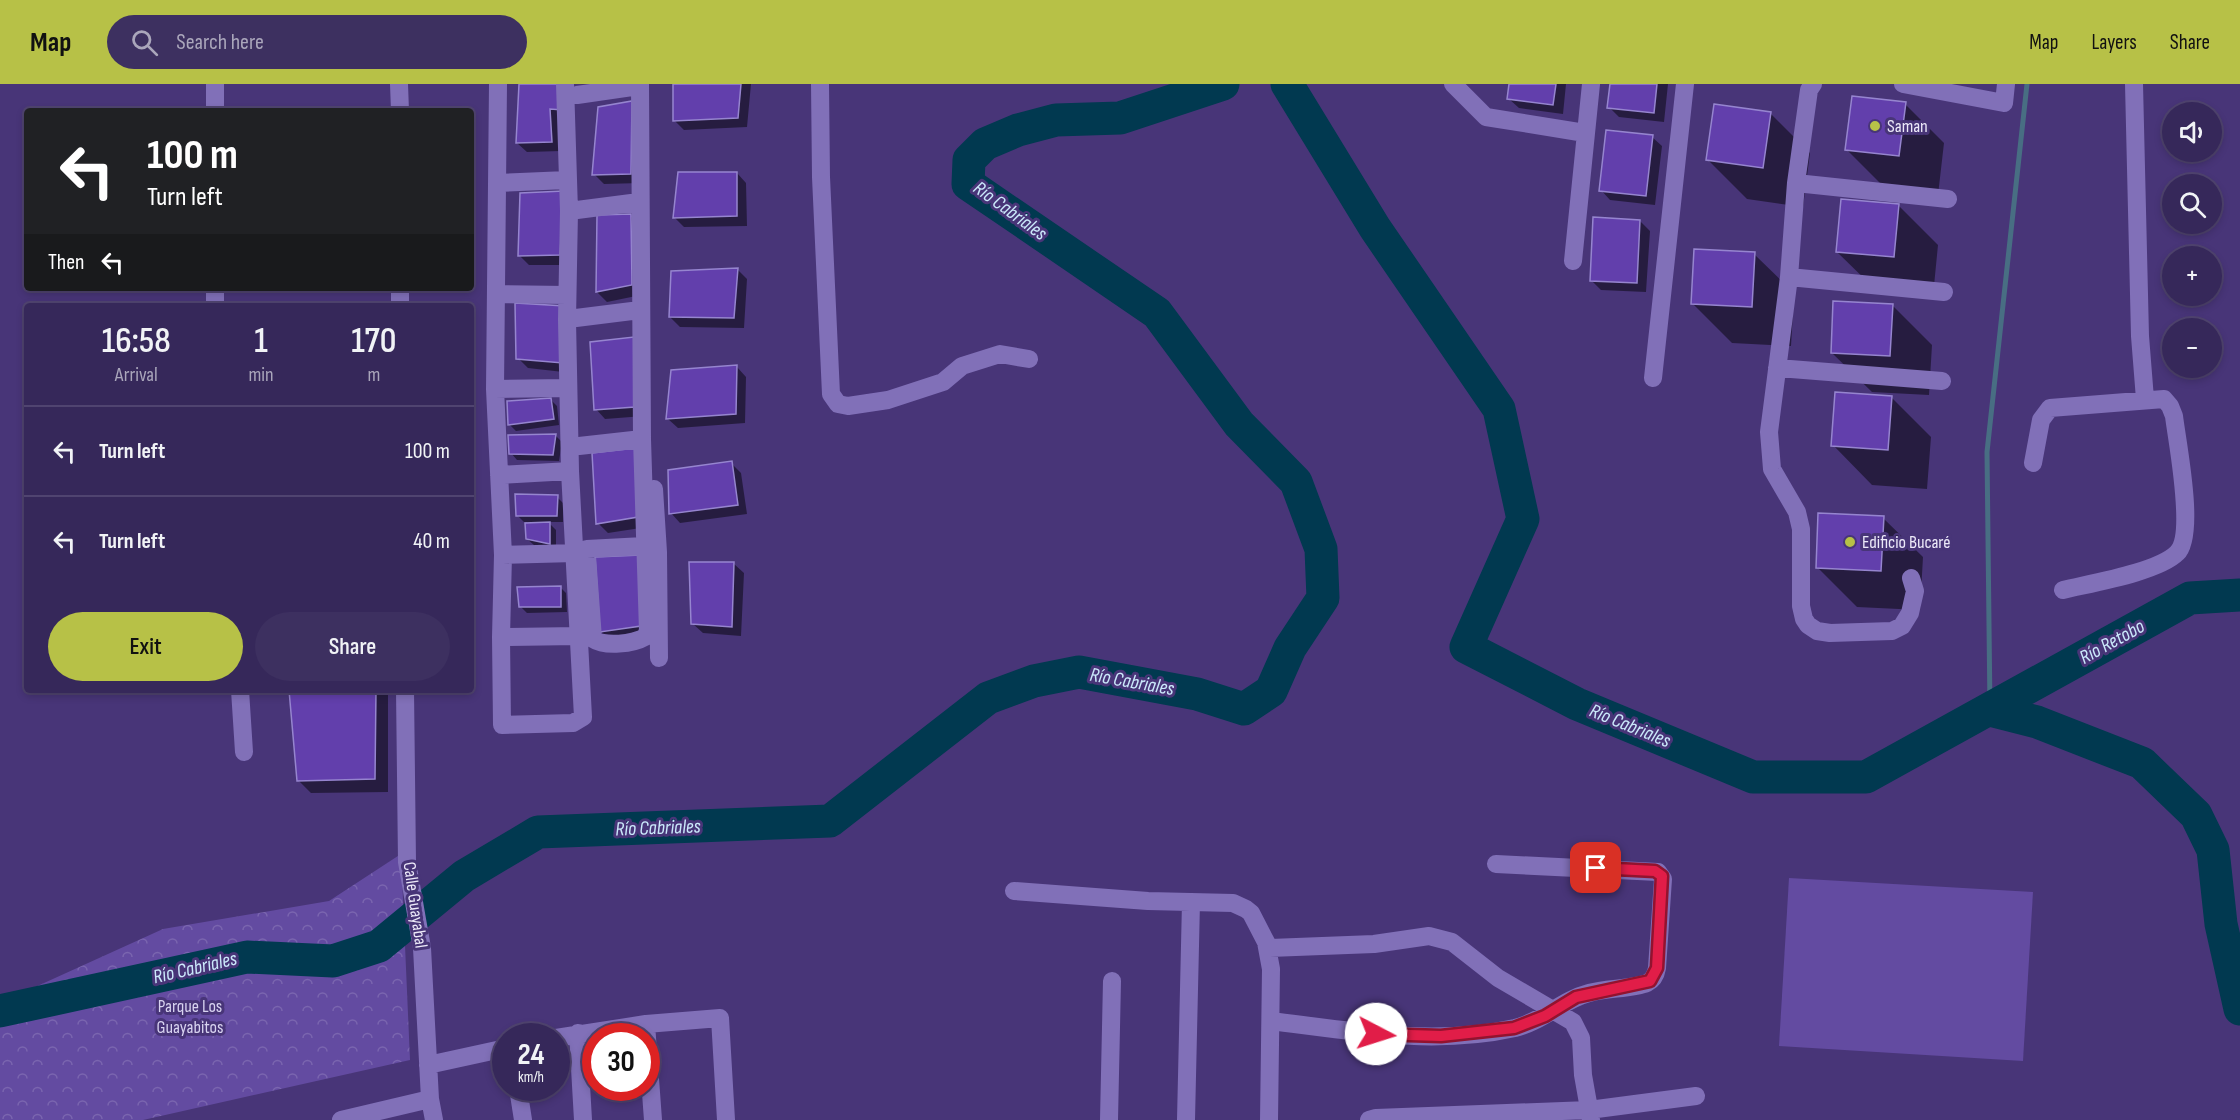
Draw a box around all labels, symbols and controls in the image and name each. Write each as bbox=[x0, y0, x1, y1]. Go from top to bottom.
search box bbox=[107, 15, 527, 69]
text: Map bbox=[30, 26, 71, 59]
icon: search bbox=[128, 26, 161, 59]
text: Search here bbox=[176, 29, 264, 56]
text: Map bbox=[2029, 30, 2058, 55]
text: Layers bbox=[2091, 30, 2137, 55]
text: Share bbox=[2170, 30, 2210, 55]
map controls bbox=[2162, 102, 2222, 378]
button: sound bbox=[2162, 102, 2222, 162]
place label: Saman bbox=[1887, 116, 1928, 137]
marker: Saman bbox=[1868, 119, 1882, 133]
text: 100 m bbox=[147, 130, 238, 181]
icon: left bbox=[48, 132, 126, 210]
button: search bbox=[2162, 174, 2222, 234]
water label: Río Cabriales bbox=[968, 176, 1052, 246]
text: Turn left bbox=[147, 181, 223, 213]
icon: left bbox=[96, 246, 129, 279]
button: + bbox=[2162, 246, 2222, 306]
text: Then bbox=[48, 249, 84, 276]
button: − bbox=[2162, 318, 2222, 378]
text: 16:58 bbox=[102, 320, 171, 363]
text: 1 bbox=[254, 320, 268, 363]
text: 170 bbox=[351, 320, 396, 363]
text: Arrival bbox=[115, 363, 158, 387]
text: min bbox=[249, 363, 274, 387]
text: m bbox=[367, 363, 380, 387]
icon: left bbox=[48, 435, 81, 468]
text: Turn left bbox=[99, 438, 165, 465]
text: 100 m bbox=[405, 438, 450, 465]
icon: left bbox=[48, 525, 81, 558]
text: Turn left bbox=[99, 528, 165, 555]
text: 40 m bbox=[413, 528, 450, 555]
place label: Edificio Bucaré bbox=[1862, 532, 1950, 553]
marker: Edificio Bucaré bbox=[1843, 535, 1857, 549]
button: Exit bbox=[48, 612, 243, 681]
button: Share bbox=[255, 612, 450, 681]
water label: Río Retobo bbox=[2075, 614, 2149, 670]
water label: Río Cabriales bbox=[1088, 663, 1176, 701]
water label: Río Cabriales bbox=[1586, 699, 1674, 753]
water label: Río Cabriales bbox=[615, 815, 701, 841]
pin bbox=[1570, 842, 1621, 893]
icon: arrive bbox=[1579, 851, 1612, 884]
street label: Calle Guayabal bbox=[399, 861, 431, 949]
water label: Río Cabriales bbox=[151, 947, 239, 989]
park label: Parque Los Guayabitos bbox=[156, 996, 224, 1038]
position arrow bbox=[1344, 1002, 1408, 1066]
speed limit sign: 30 bbox=[582, 1023, 660, 1101]
text: 24 bbox=[518, 1037, 544, 1073]
text: km/h bbox=[518, 1068, 544, 1087]

